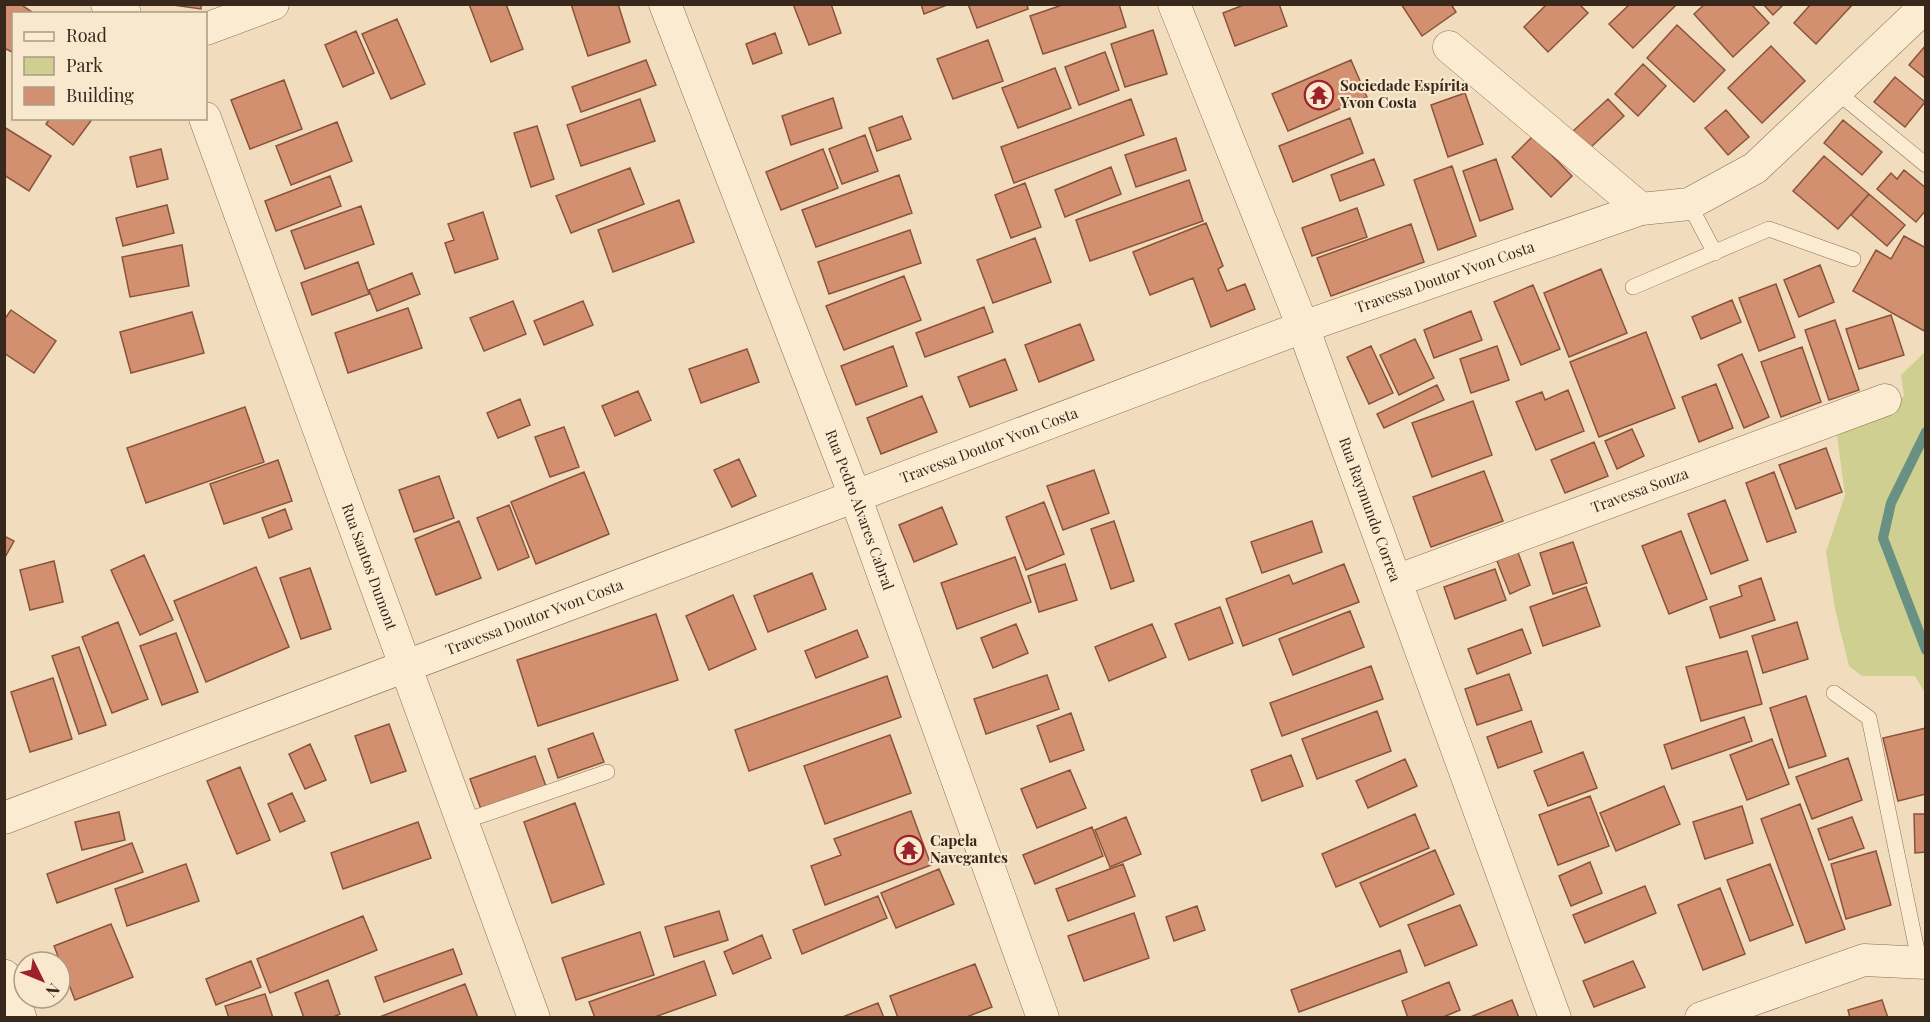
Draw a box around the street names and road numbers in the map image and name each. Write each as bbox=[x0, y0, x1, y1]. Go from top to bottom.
street label: Travessa Doutor Yvon Costa bbox=[1352, 236, 1537, 317]
street label: Travessa Doutor Yvon Costa bbox=[897, 402, 1081, 487]
street label: Rua Pedro Alvares Cabral bbox=[821, 426, 899, 593]
street label: Rua Raymundo Correa bbox=[1335, 434, 1406, 585]
street label: Travessa Souza bbox=[1588, 462, 1691, 517]
street label: Rua Santos Dumont bbox=[338, 500, 403, 633]
street label: Travessa Doutor Yvon Costa bbox=[442, 574, 626, 659]

